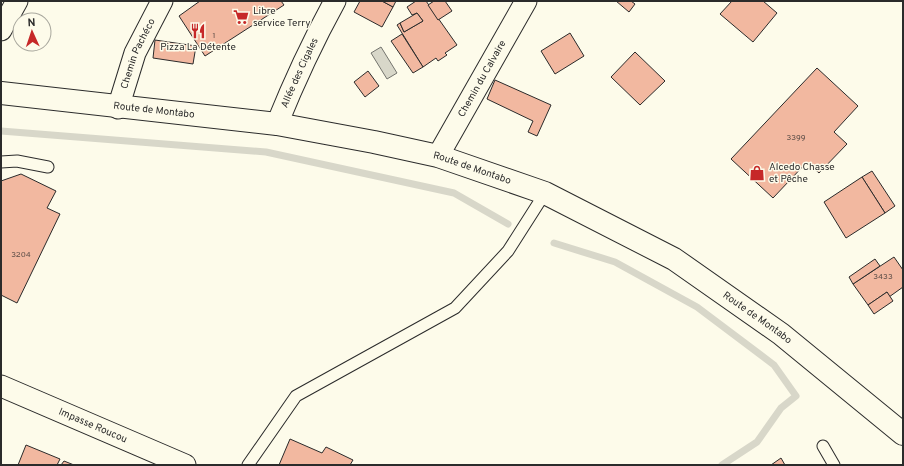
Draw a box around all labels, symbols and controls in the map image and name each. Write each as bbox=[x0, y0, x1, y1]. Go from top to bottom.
place label: Libre service Terry bbox=[253, 5, 311, 30]
supermarket icon: Libre service Terry bbox=[232, 8, 250, 26]
north arrow bbox=[12, 12, 52, 52]
text: N bbox=[27, 16, 36, 30]
street label: Chemin Pachéco bbox=[118, 16, 158, 90]
restaurant icon: Pizza La Détente bbox=[189, 22, 207, 40]
house number: 1 bbox=[213, 31, 215, 41]
street label: Allée des Cigales bbox=[278, 35, 321, 110]
street label: Chemin du Calvaire bbox=[455, 38, 509, 119]
place label: Pizza La Détente bbox=[160, 41, 236, 54]
street label: Route de Montabo bbox=[113, 99, 196, 121]
house number: 3399 bbox=[786, 133, 806, 143]
street label: Route de Montabo bbox=[432, 149, 513, 187]
place label: Alcedo Chasse et Pêche bbox=[769, 161, 835, 186]
shop icon: Alcedo Chasse et Pêche bbox=[748, 164, 766, 182]
house number: 3204 bbox=[11, 250, 31, 260]
house number: 3433 bbox=[873, 272, 893, 282]
street label: Route de Montabo bbox=[720, 289, 795, 347]
street label: Impasse Roucou bbox=[57, 405, 129, 446]

